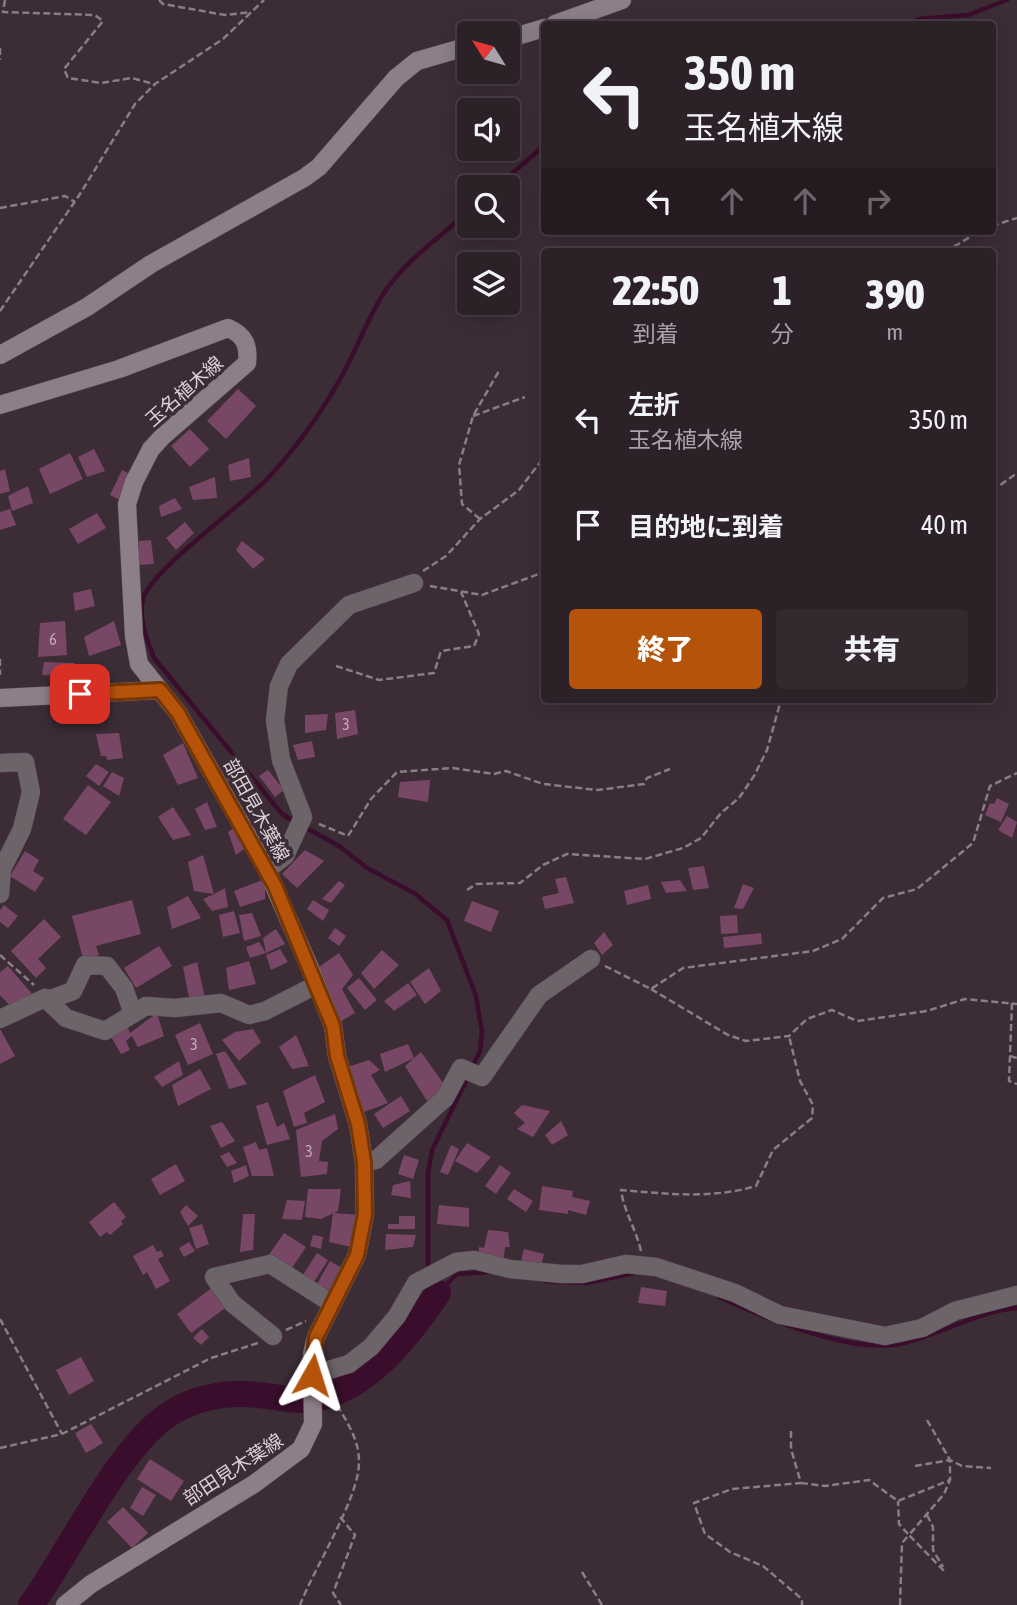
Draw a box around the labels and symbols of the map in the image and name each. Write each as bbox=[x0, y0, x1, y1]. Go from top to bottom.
north arrow bbox=[457, 21, 520, 84]
street label: 玉名植木線 bbox=[141, 352, 227, 430]
house number: 6 bbox=[49, 630, 57, 648]
pin bbox=[50, 664, 110, 724]
house number: 3 bbox=[342, 715, 350, 733]
street label: 部田見木葉線 bbox=[220, 755, 294, 865]
house number: 3 bbox=[190, 1035, 198, 1053]
house number: 3 bbox=[305, 1142, 313, 1160]
position arrow bbox=[275, 1338, 349, 1412]
street label: 部田見木葉線 bbox=[179, 1429, 287, 1509]

